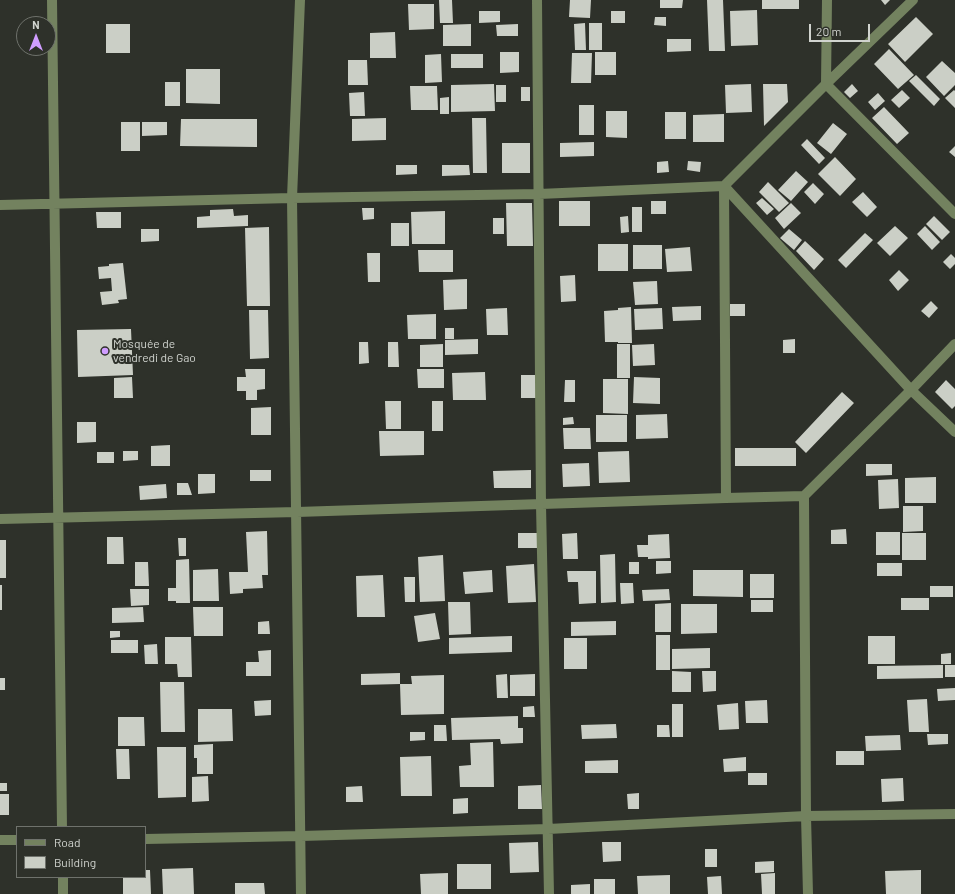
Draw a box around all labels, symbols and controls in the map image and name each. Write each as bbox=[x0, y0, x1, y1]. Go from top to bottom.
north arrow bbox=[16, 16, 56, 56]
scale bar bbox=[811, 16, 872, 42]
text: N bbox=[32, 18, 40, 31]
text: 20 m bbox=[816, 24, 842, 38]
place label: Mosquée de vendredi de Gao bbox=[113, 337, 196, 365]
marker: Mosquée de vendredi de Gao bbox=[100, 346, 110, 356]
legend bbox=[16, 826, 146, 878]
text: Road bbox=[54, 835, 81, 849]
text: Building bbox=[54, 855, 96, 869]

